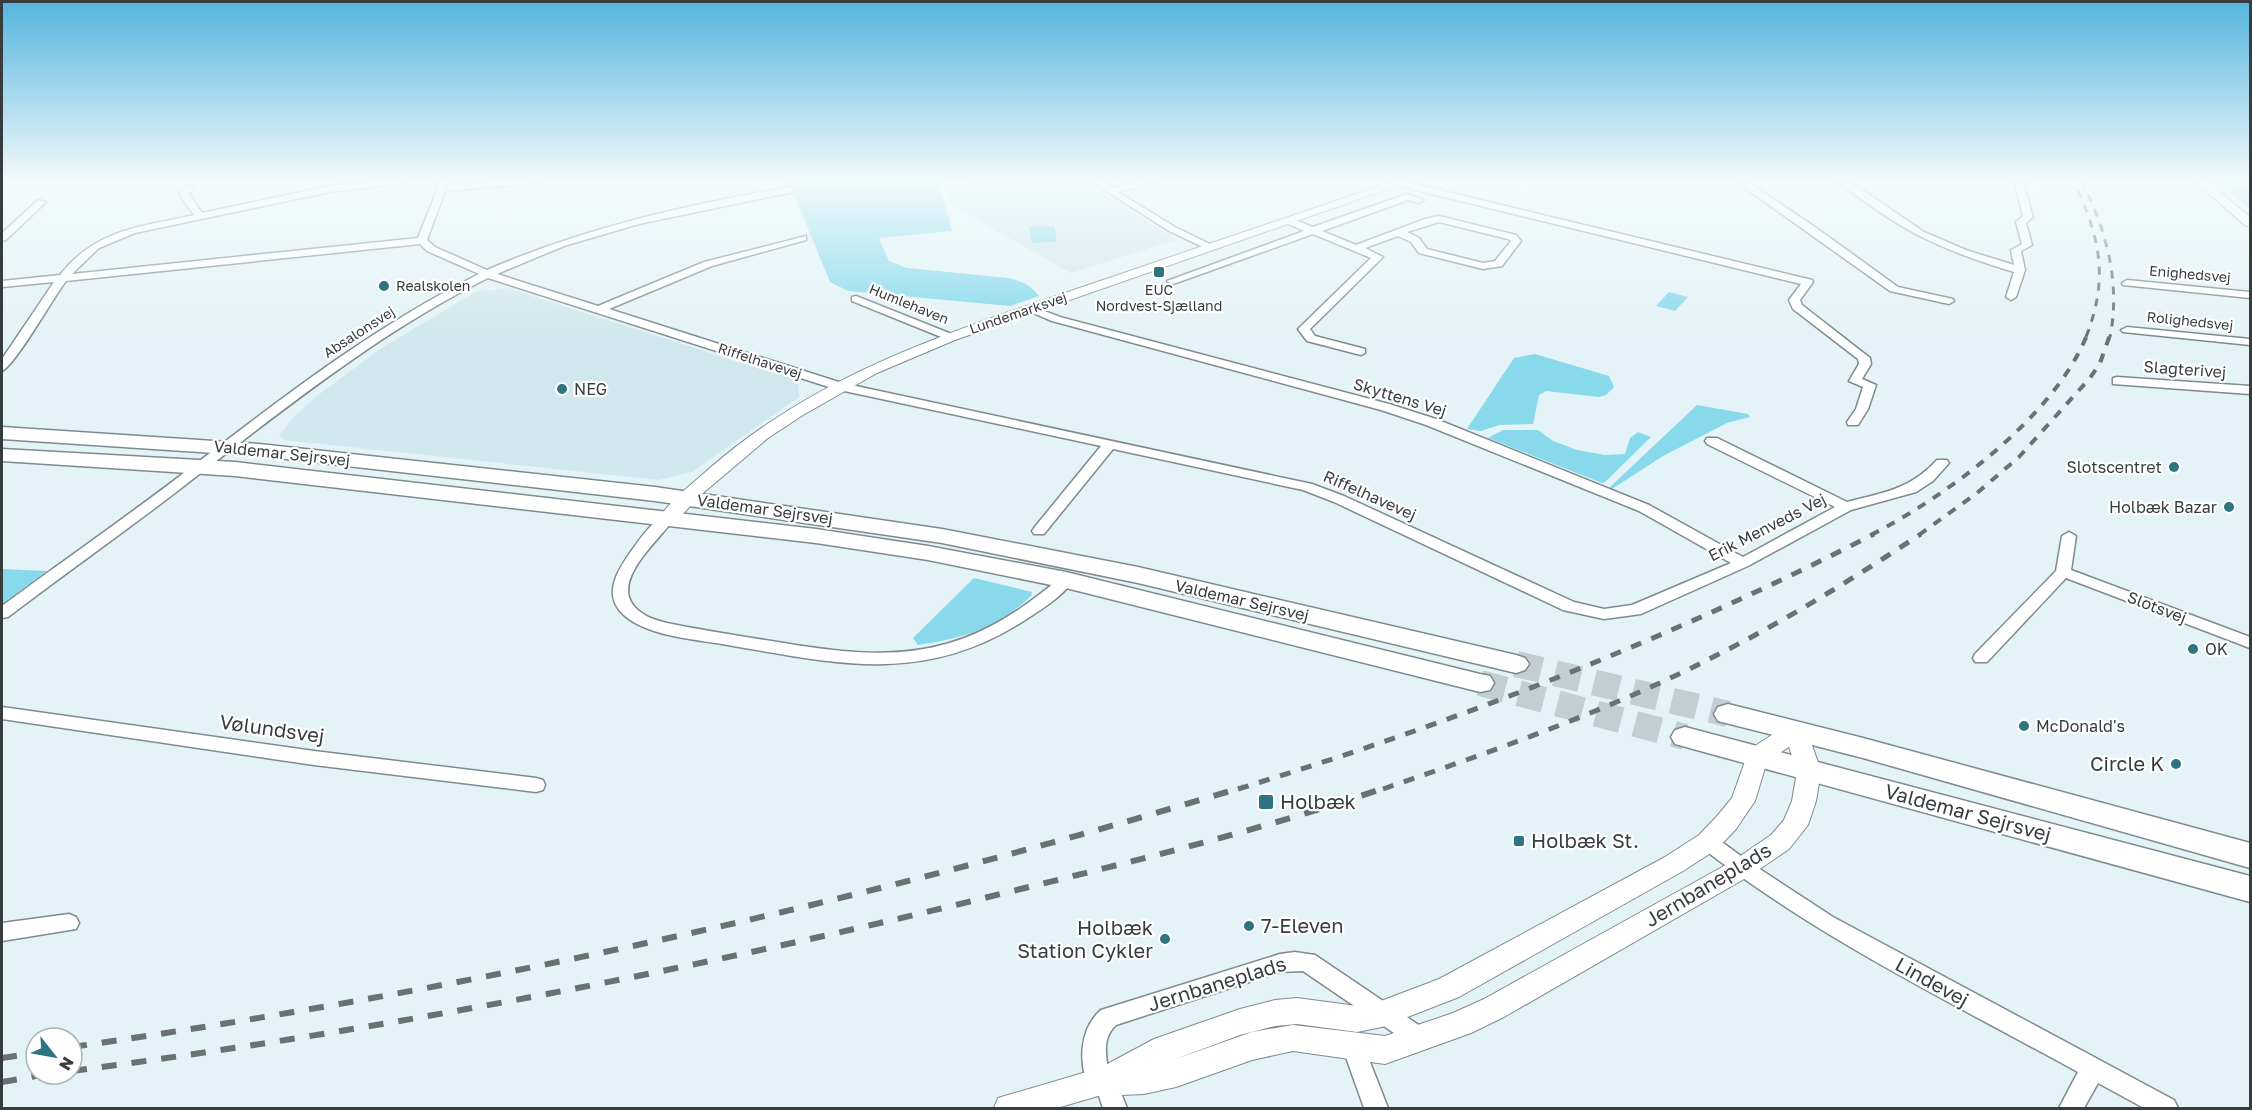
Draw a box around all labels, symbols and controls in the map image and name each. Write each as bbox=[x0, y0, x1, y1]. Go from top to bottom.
street label: Enighedsvej bbox=[2149, 261, 2231, 286]
marker: EUC Nordvest-Sjælland bbox=[1152, 265, 1166, 279]
place label: Realskolen bbox=[396, 277, 470, 294]
marker: Realskolen bbox=[377, 279, 391, 293]
street label: Humlehaven bbox=[867, 280, 952, 327]
place label: EUC Nordvest-Sjælland bbox=[1096, 281, 1222, 314]
street label: Lundemarksvej bbox=[967, 288, 1069, 337]
street label: Absalonsvej bbox=[320, 302, 398, 361]
street label: Rolighedsvej bbox=[2146, 308, 2234, 333]
street label: Riffelhavevej bbox=[716, 339, 804, 382]
street label: Slagterivej bbox=[2143, 356, 2227, 382]
street label: Skyttens Vej bbox=[1351, 373, 1449, 421]
place label: NEG bbox=[574, 379, 607, 399]
marker: NEG bbox=[555, 382, 569, 396]
street label: Valdemar Sejrsvej bbox=[213, 436, 351, 470]
place label: Slotscentret bbox=[2066, 457, 2162, 477]
marker: Slotscentret bbox=[2167, 460, 2181, 474]
street label: Riffelhavevej bbox=[1320, 466, 1420, 524]
street label: Erik Menveds Vej bbox=[1705, 489, 1829, 565]
street label: Valdemar Sejrsvej bbox=[696, 490, 834, 528]
place label: Holbæk Bazar bbox=[2109, 497, 2217, 517]
marker: Holbæk Bazar bbox=[2222, 500, 2236, 514]
street label: Valdemar Sejrsvej bbox=[1173, 575, 1311, 625]
street label: Slotsvej bbox=[2125, 587, 2189, 627]
place label: OK bbox=[2205, 639, 2228, 659]
marker: OK bbox=[2186, 642, 2200, 656]
street label: Vølundsvej bbox=[218, 709, 326, 747]
place label: McDonald's bbox=[2036, 716, 2125, 736]
marker: McDonald's bbox=[2017, 719, 2031, 733]
place label: Circle K bbox=[2090, 751, 2164, 775]
marker: Circle K bbox=[2169, 757, 2183, 771]
street label: Valdemar Sejrsvej bbox=[1882, 778, 2054, 846]
place label: Holbæk bbox=[1280, 789, 1356, 813]
marker: Holbæk bbox=[1257, 793, 1275, 811]
place label: Holbæk St. bbox=[1531, 828, 1639, 852]
marker: Holbæk St. bbox=[1512, 834, 1526, 848]
street label: Jernbaneplads bbox=[1640, 837, 1775, 931]
place label: 7-Eleven bbox=[1261, 913, 1344, 937]
place label: Holbæk Station Cykler bbox=[1017, 915, 1153, 962]
marker: 7-Eleven bbox=[1242, 919, 1256, 933]
marker: Holbæk Station Cykler bbox=[1158, 932, 1172, 946]
street label: Jernbaneplads bbox=[1145, 951, 1289, 1015]
street label: Lindevej bbox=[1892, 951, 1973, 1011]
north arrow bbox=[24, 1026, 84, 1086]
text: N bbox=[55, 1053, 79, 1074]

